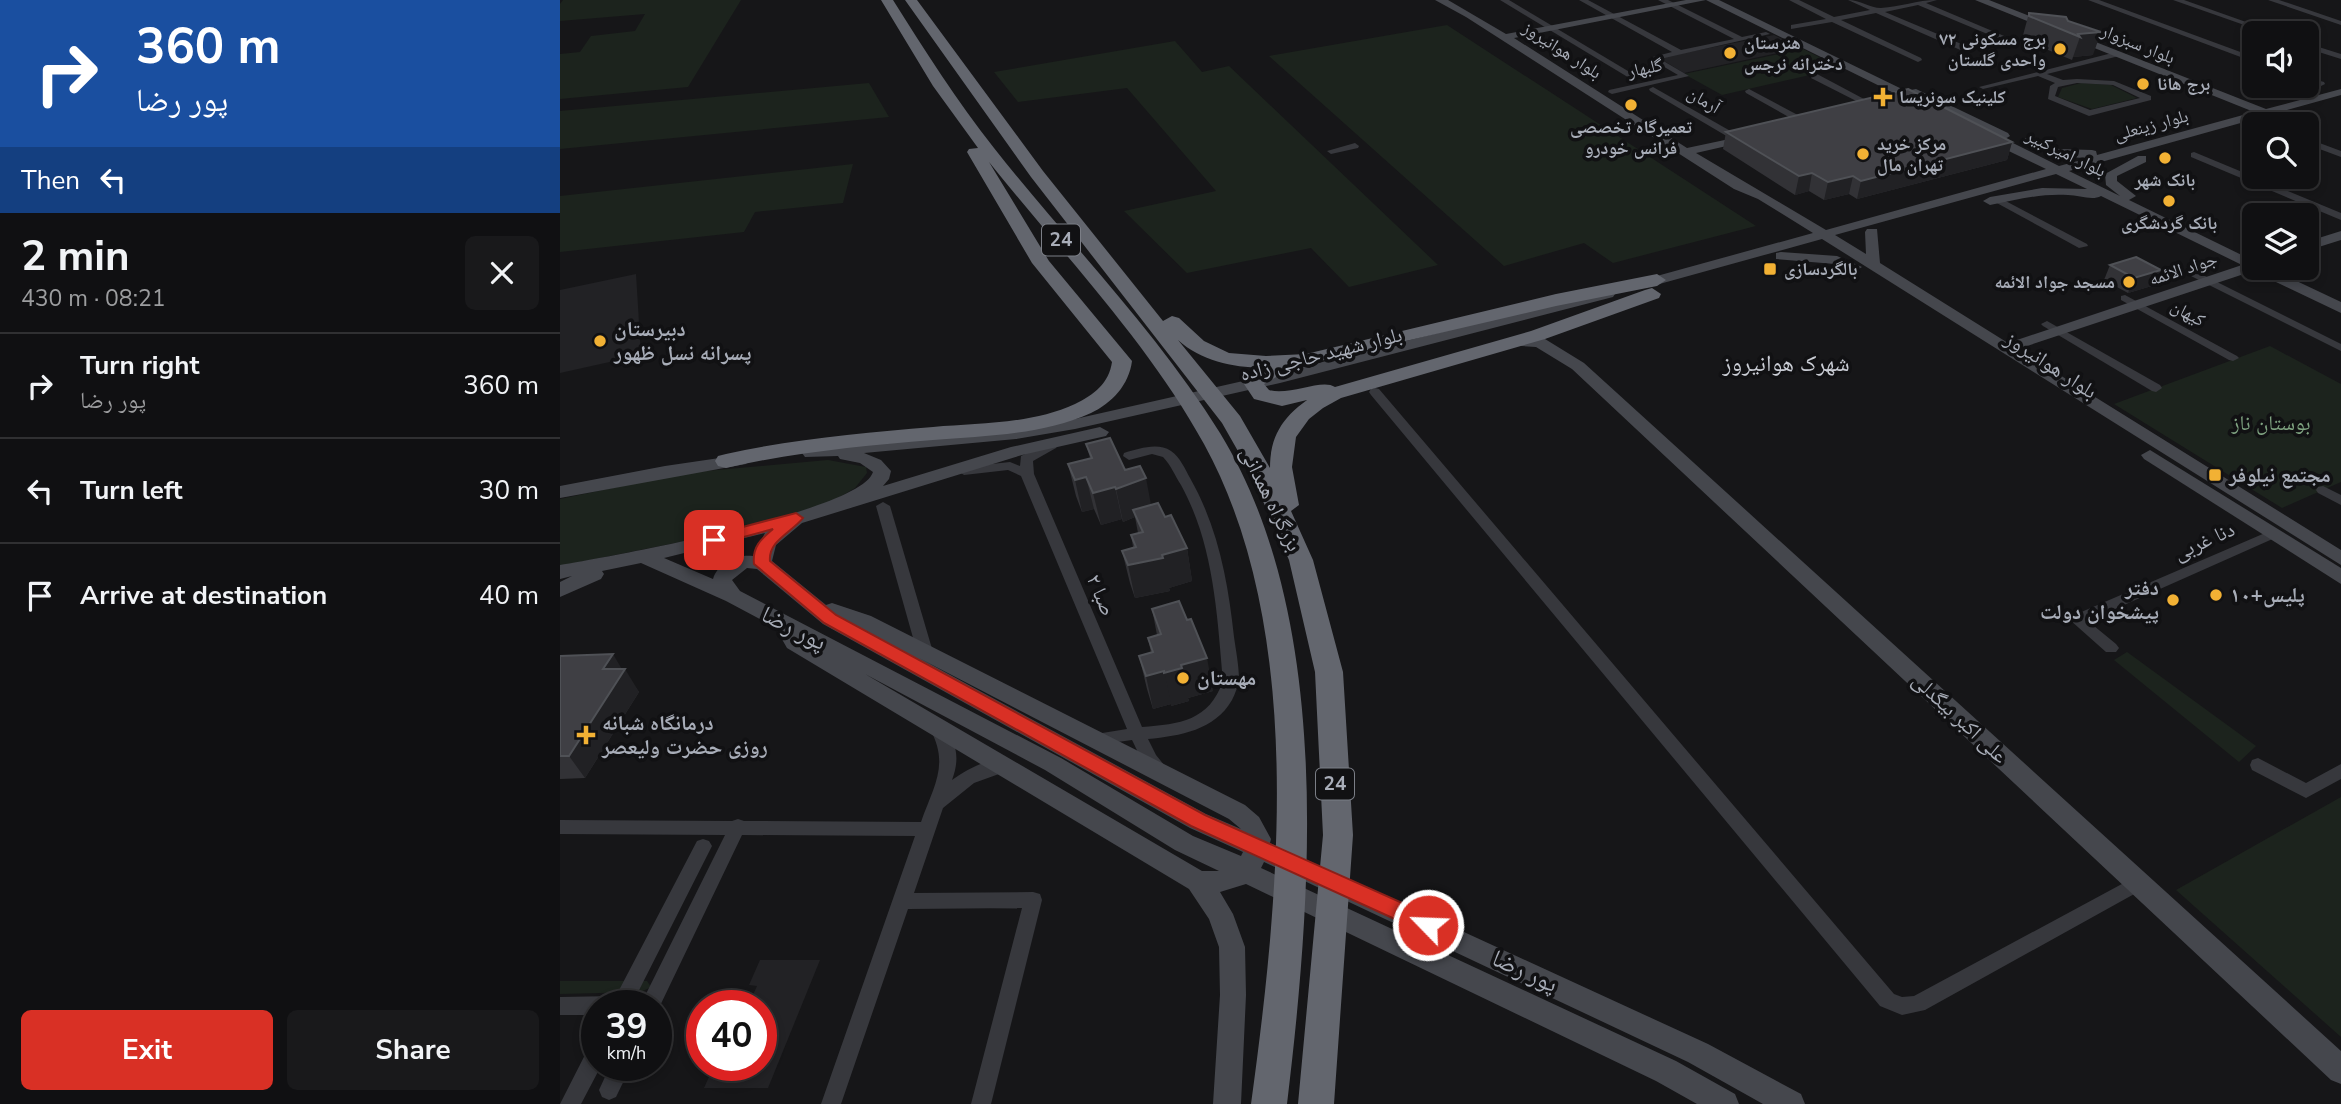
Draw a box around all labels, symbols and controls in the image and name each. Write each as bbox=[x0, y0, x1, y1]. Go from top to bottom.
text: 360 m bbox=[136, 13, 280, 80]
street label: بلوار هوانیروز bbox=[1517, 15, 1606, 84]
street label: بلوار سبزوار bbox=[2097, 18, 2179, 70]
map controls bbox=[2242, 21, 2319, 280]
button: sound bbox=[2242, 21, 2319, 98]
place label: برج مسکونی ۷۲ واحدی گلستان bbox=[1939, 27, 2046, 72]
icon: right bbox=[21, 28, 112, 119]
place label: هنرستان دخترانه نرجس bbox=[1744, 31, 1843, 76]
marker: برج مسکونی ۷۲ واحدی گلستان bbox=[2052, 41, 2068, 57]
marker: هنرستان دخترانه نرجس bbox=[1722, 45, 1738, 61]
street label: گلبهار bbox=[1624, 52, 1665, 84]
place label: برج هانا bbox=[2157, 72, 2210, 96]
marker: برج هانا bbox=[2135, 76, 2151, 92]
text: پور رضا bbox=[136, 79, 228, 122]
street label: آرمان bbox=[1683, 81, 1725, 119]
place label: کلینیک سونریسا bbox=[1899, 85, 2006, 109]
marker: کلینیک سونریسا bbox=[1873, 87, 1893, 107]
marker: تعمیرگاه تخصصی فرانس خودرو bbox=[1623, 97, 1639, 113]
street label: بلوار زینعلی bbox=[2111, 104, 2191, 146]
button: search bbox=[2242, 112, 2319, 189]
place label: تعمیرگاه تخصصی فرانس خودرو bbox=[1570, 115, 1692, 160]
street label: بلوار امیرکبیر bbox=[2021, 123, 2110, 183]
place label: مرکز خرید تهران مال bbox=[1877, 132, 1946, 177]
marker: مرکز خرید تهران مال bbox=[1855, 146, 1871, 162]
marker: بانک شهر bbox=[2157, 150, 2173, 166]
icon: left bbox=[94, 161, 132, 199]
text: Then bbox=[21, 163, 80, 198]
place label: بانک شهر bbox=[2134, 168, 2195, 192]
marker: بانک گردشگری bbox=[2161, 193, 2177, 209]
button: layers bbox=[2242, 203, 2319, 280]
place label: بانک گردشگری bbox=[2121, 211, 2217, 235]
road number: 24 bbox=[1042, 224, 1080, 256]
text: 2 min bbox=[21, 228, 130, 285]
button: close bbox=[465, 236, 539, 310]
street label: جواد الائمه bbox=[2146, 247, 2220, 291]
place label: بالگردسازی bbox=[1784, 257, 1857, 281]
marker: بالگردسازی bbox=[1762, 261, 1778, 277]
place label: مسجد جواد الائمه bbox=[1995, 270, 2115, 294]
marker: مسجد جواد الائمه bbox=[2121, 274, 2137, 290]
text: 430 m · 08:21 bbox=[21, 283, 166, 314]
street label: کیهان bbox=[2166, 294, 2210, 332]
place label: دبیرستان پسرانه نسل ظهور bbox=[613, 315, 751, 367]
street label: بلوار شهید حاجی زاده bbox=[1237, 320, 1405, 388]
street label: بلوار هوانیروز bbox=[1999, 324, 2102, 405]
marker: دبیرستان پسرانه نسل ظهور bbox=[592, 333, 608, 349]
text: Turn right bbox=[80, 348, 199, 383]
district label: شهرک هوانیروز bbox=[1721, 348, 1850, 379]
icon: right bbox=[21, 367, 59, 405]
text: 360 m bbox=[463, 368, 539, 403]
text: پور رضا bbox=[80, 385, 146, 416]
park label: بوستان ناز bbox=[2230, 409, 2311, 437]
street label: بزرگراه همدانی bbox=[1234, 442, 1308, 556]
place label: مجتمع نیلوفر bbox=[2228, 461, 2331, 489]
marker: مجتمع نیلوفر bbox=[2207, 467, 2223, 483]
icon: left bbox=[21, 472, 59, 510]
text: Turn left bbox=[80, 473, 183, 508]
text: 30 m bbox=[479, 473, 539, 508]
pin bbox=[684, 510, 744, 570]
street label: دنا غربی bbox=[2169, 515, 2239, 567]
icon: arrive bbox=[695, 521, 733, 559]
street label: صبا ۲ bbox=[1080, 570, 1122, 620]
place label: دفتر پیشخوان دولت bbox=[2040, 574, 2159, 626]
icon: arrive bbox=[21, 577, 59, 615]
text: Arrive at destination bbox=[80, 578, 327, 613]
text: 40 m bbox=[479, 578, 539, 613]
place label: پلیس+۱۰ bbox=[2230, 581, 2305, 609]
marker: پلیس+۱۰ bbox=[2208, 587, 2224, 603]
marker: دفتر پیشخوان دولت bbox=[2165, 592, 2181, 608]
street label: پور رضا bbox=[756, 598, 832, 658]
place label: مهستان bbox=[1197, 664, 1256, 692]
street label: علی اکبر بیگدلی bbox=[1906, 666, 2014, 770]
marker: مهستان bbox=[1175, 670, 1191, 686]
place label: درمانگاه شبانه روزی حضرت ولیعصر bbox=[601, 709, 768, 761]
marker: درمانگاه شبانه روزی حضرت ولیعصر bbox=[576, 725, 596, 745]
road number: 24 bbox=[1316, 768, 1354, 800]
position arrow bbox=[1391, 888, 1465, 962]
street label: پور رضا bbox=[1487, 942, 1563, 1000]
speed limit sign: 40 bbox=[686, 990, 777, 1081]
text: 39 bbox=[605, 1003, 648, 1050]
button: Exit bbox=[21, 1010, 273, 1090]
button: Share bbox=[287, 1010, 539, 1090]
text: km/h bbox=[607, 1041, 646, 1065]

